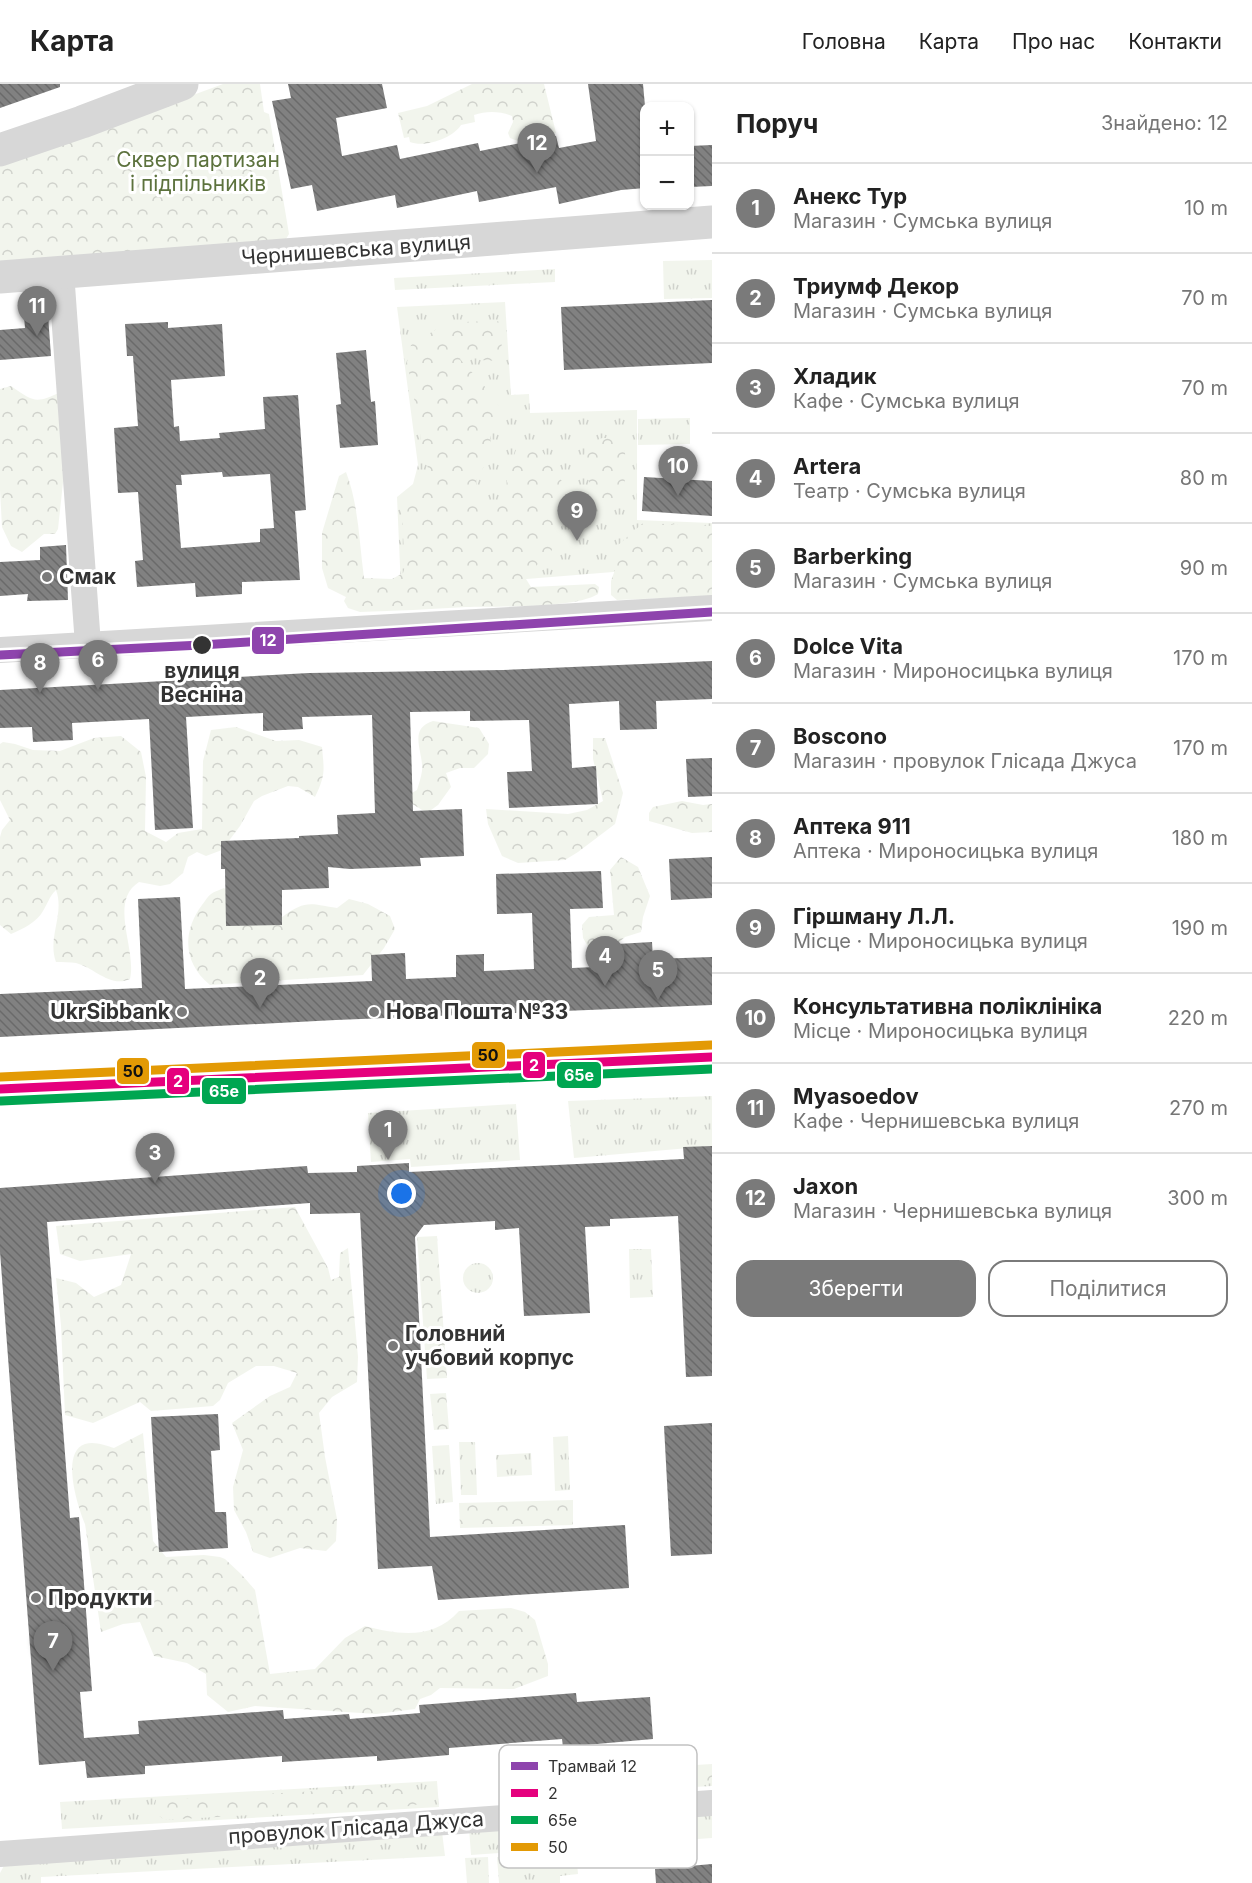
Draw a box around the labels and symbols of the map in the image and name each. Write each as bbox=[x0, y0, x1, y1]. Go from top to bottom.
pin: 12 bbox=[518, 124, 556, 173]
park label: Сквер партизан і підпільників bbox=[116, 147, 280, 196]
street label: Чернишевська вулиця bbox=[240, 229, 472, 270]
pin: 11 bbox=[18, 286, 57, 336]
pin: 10 bbox=[658, 446, 698, 496]
pin: 9 bbox=[558, 492, 596, 541]
place label: Смак bbox=[59, 564, 117, 589]
marker: Смак bbox=[40, 570, 54, 584]
line badge: 12 bbox=[251, 626, 285, 655]
text: 12 bbox=[260, 630, 276, 650]
marker: вулиця Весніна bbox=[191, 634, 213, 656]
pin: 6 bbox=[78, 640, 118, 690]
pin: 8 bbox=[20, 644, 60, 693]
place label: вулиця Весніна bbox=[161, 658, 243, 707]
pin: 4 bbox=[586, 936, 624, 986]
pin: 5 bbox=[638, 950, 678, 1000]
pin: 2 bbox=[240, 958, 280, 1008]
place label: UkrSibbank bbox=[50, 999, 171, 1024]
place label: Нова Пошта №33 bbox=[386, 999, 568, 1024]
marker: UkrSibbank bbox=[175, 1005, 189, 1019]
marker: Нова Пошта №33 bbox=[367, 1005, 381, 1019]
line badge: 50 bbox=[471, 1041, 506, 1069]
text: 50 bbox=[477, 1045, 499, 1065]
line badge: 2 bbox=[522, 1051, 546, 1079]
text: 2 bbox=[529, 1055, 539, 1075]
line badge: 50 bbox=[116, 1057, 150, 1085]
text: 50 bbox=[122, 1061, 144, 1081]
line badge: 65е bbox=[556, 1061, 602, 1089]
text: 65е bbox=[564, 1065, 594, 1085]
line badge: 2 bbox=[166, 1067, 190, 1095]
text: 2 bbox=[173, 1071, 183, 1091]
line badge: 65е bbox=[201, 1077, 247, 1105]
text: 65е bbox=[209, 1081, 239, 1101]
pin: 1 bbox=[368, 1110, 408, 1160]
pin: 3 bbox=[136, 1134, 174, 1183]
your location bbox=[387, 1179, 416, 1208]
place label: Головний учбовий корпус bbox=[405, 1321, 574, 1370]
marker: Головний учбовий корпус bbox=[386, 1339, 400, 1353]
place label: Продукти bbox=[48, 1585, 153, 1610]
marker: Продукти bbox=[29, 1591, 43, 1605]
pin: 7 bbox=[34, 1622, 72, 1671]
legend bbox=[499, 1745, 697, 1868]
text: Трамвай 12 bbox=[548, 1756, 637, 1776]
text: 2 bbox=[548, 1783, 558, 1803]
street label: провулок Глісада Джуса bbox=[227, 1806, 485, 1849]
text: 65е bbox=[548, 1810, 577, 1830]
text: 50 bbox=[548, 1837, 568, 1857]

